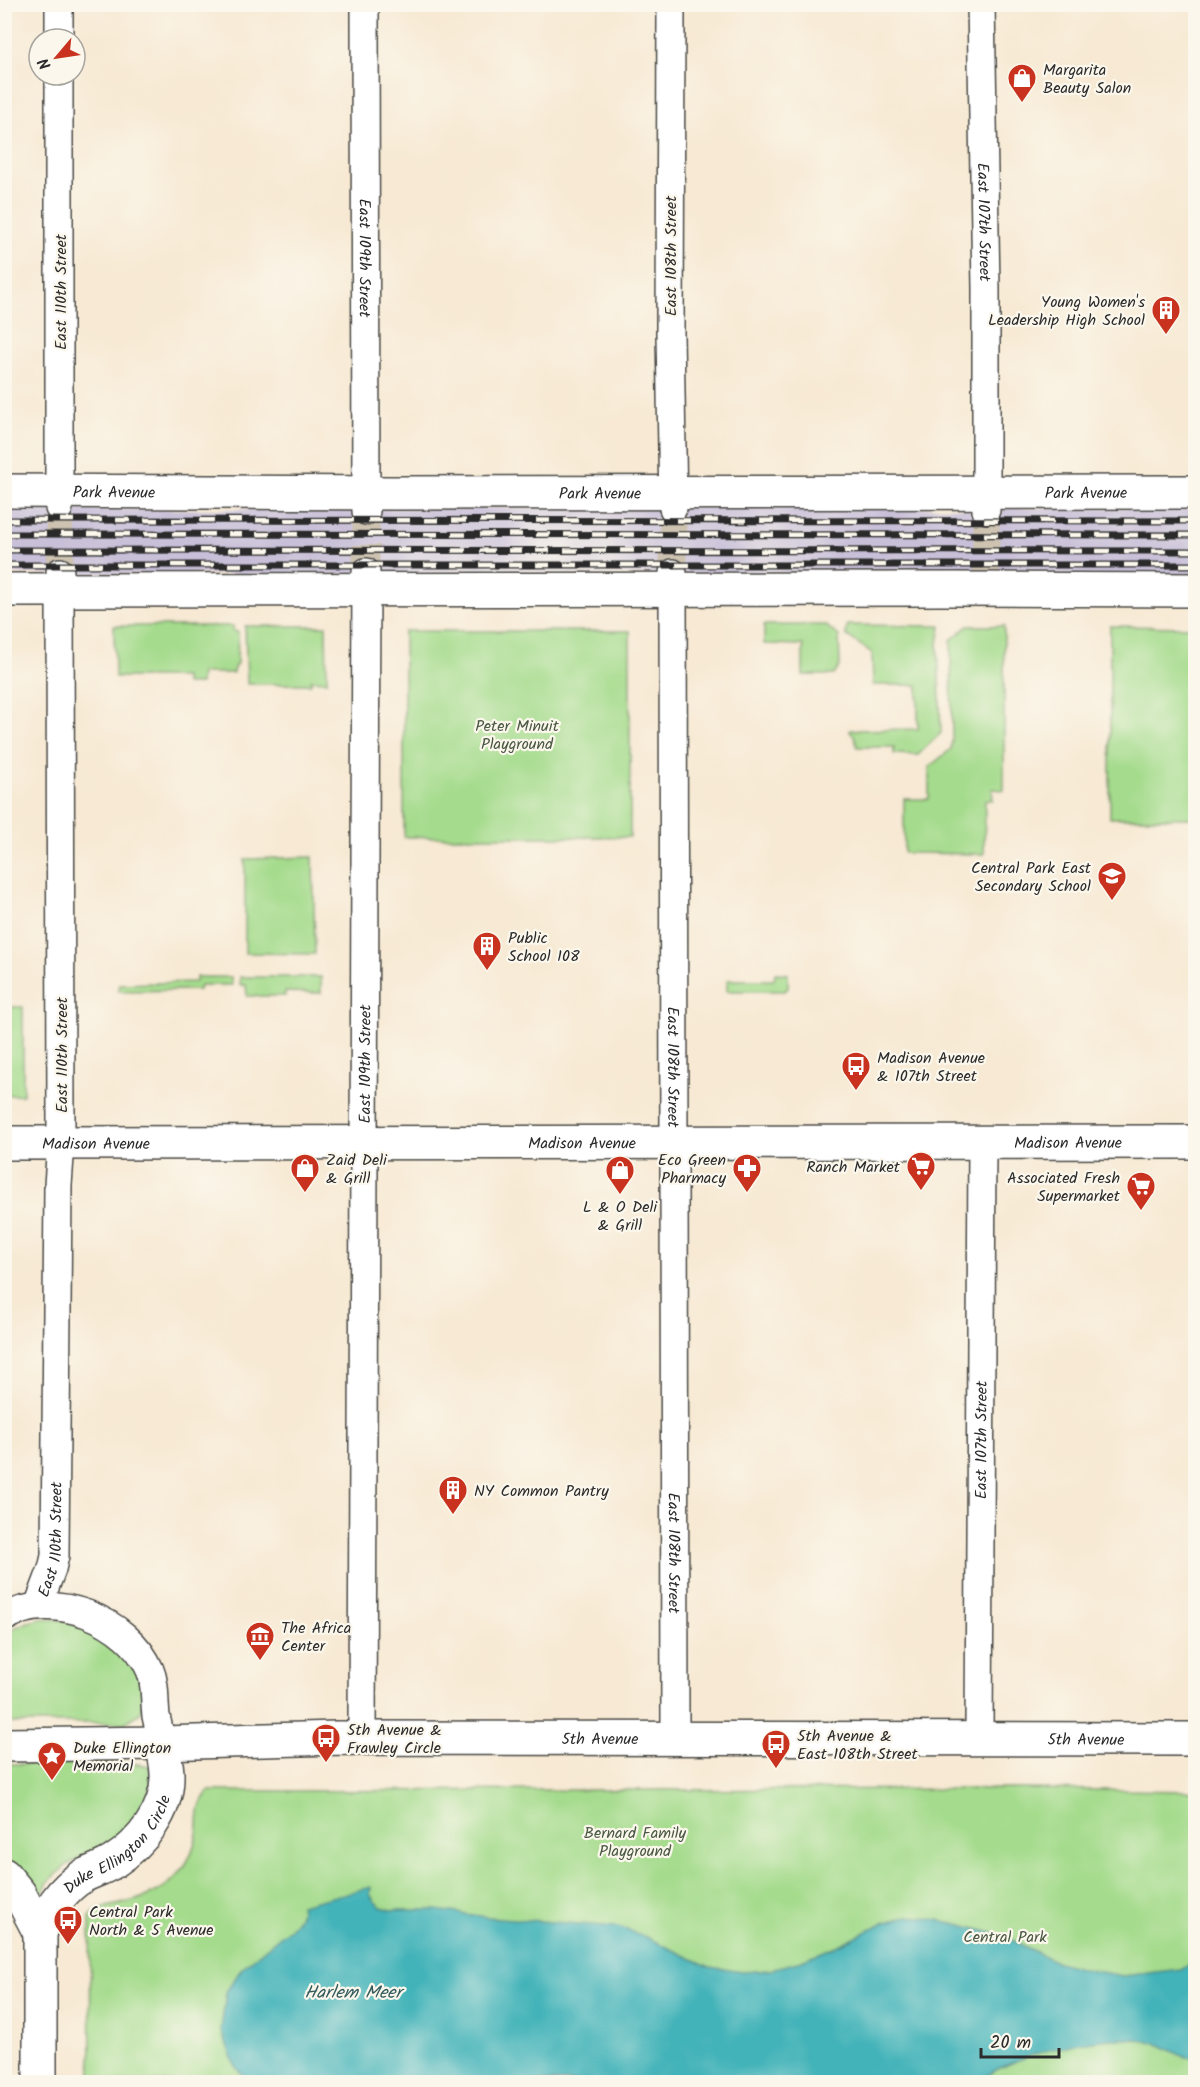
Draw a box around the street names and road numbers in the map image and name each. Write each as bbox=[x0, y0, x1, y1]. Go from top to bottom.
street label: East 107th Street bbox=[970, 162, 997, 282]
street label: East 108th Street bbox=[659, 195, 684, 316]
street label: East 109th Street bbox=[351, 198, 377, 318]
street label: East 110th Street bbox=[49, 233, 74, 350]
street label: Park Avenue bbox=[73, 480, 155, 506]
street label: Park Avenue bbox=[1045, 481, 1127, 506]
street label: Park Avenue bbox=[559, 482, 641, 507]
street label: East 110th Street bbox=[50, 996, 75, 1113]
street label: East 109th Street bbox=[353, 1004, 379, 1124]
street label: East 108th Street bbox=[660, 1007, 685, 1128]
street label: Madison Avenue bbox=[528, 1131, 636, 1157]
street label: Madison Avenue bbox=[1014, 1131, 1122, 1156]
street label: Madison Avenue bbox=[42, 1132, 150, 1157]
street label: East 107th Street bbox=[969, 1380, 995, 1499]
street label: East 110th Street bbox=[32, 1481, 70, 1601]
street label: East 108th Street bbox=[661, 1493, 686, 1614]
street label: 5th Avenue bbox=[561, 1727, 638, 1752]
street label: 5th Avenue bbox=[1047, 1728, 1124, 1753]
street label: Duke Ellington Circle bbox=[58, 1792, 178, 1900]

